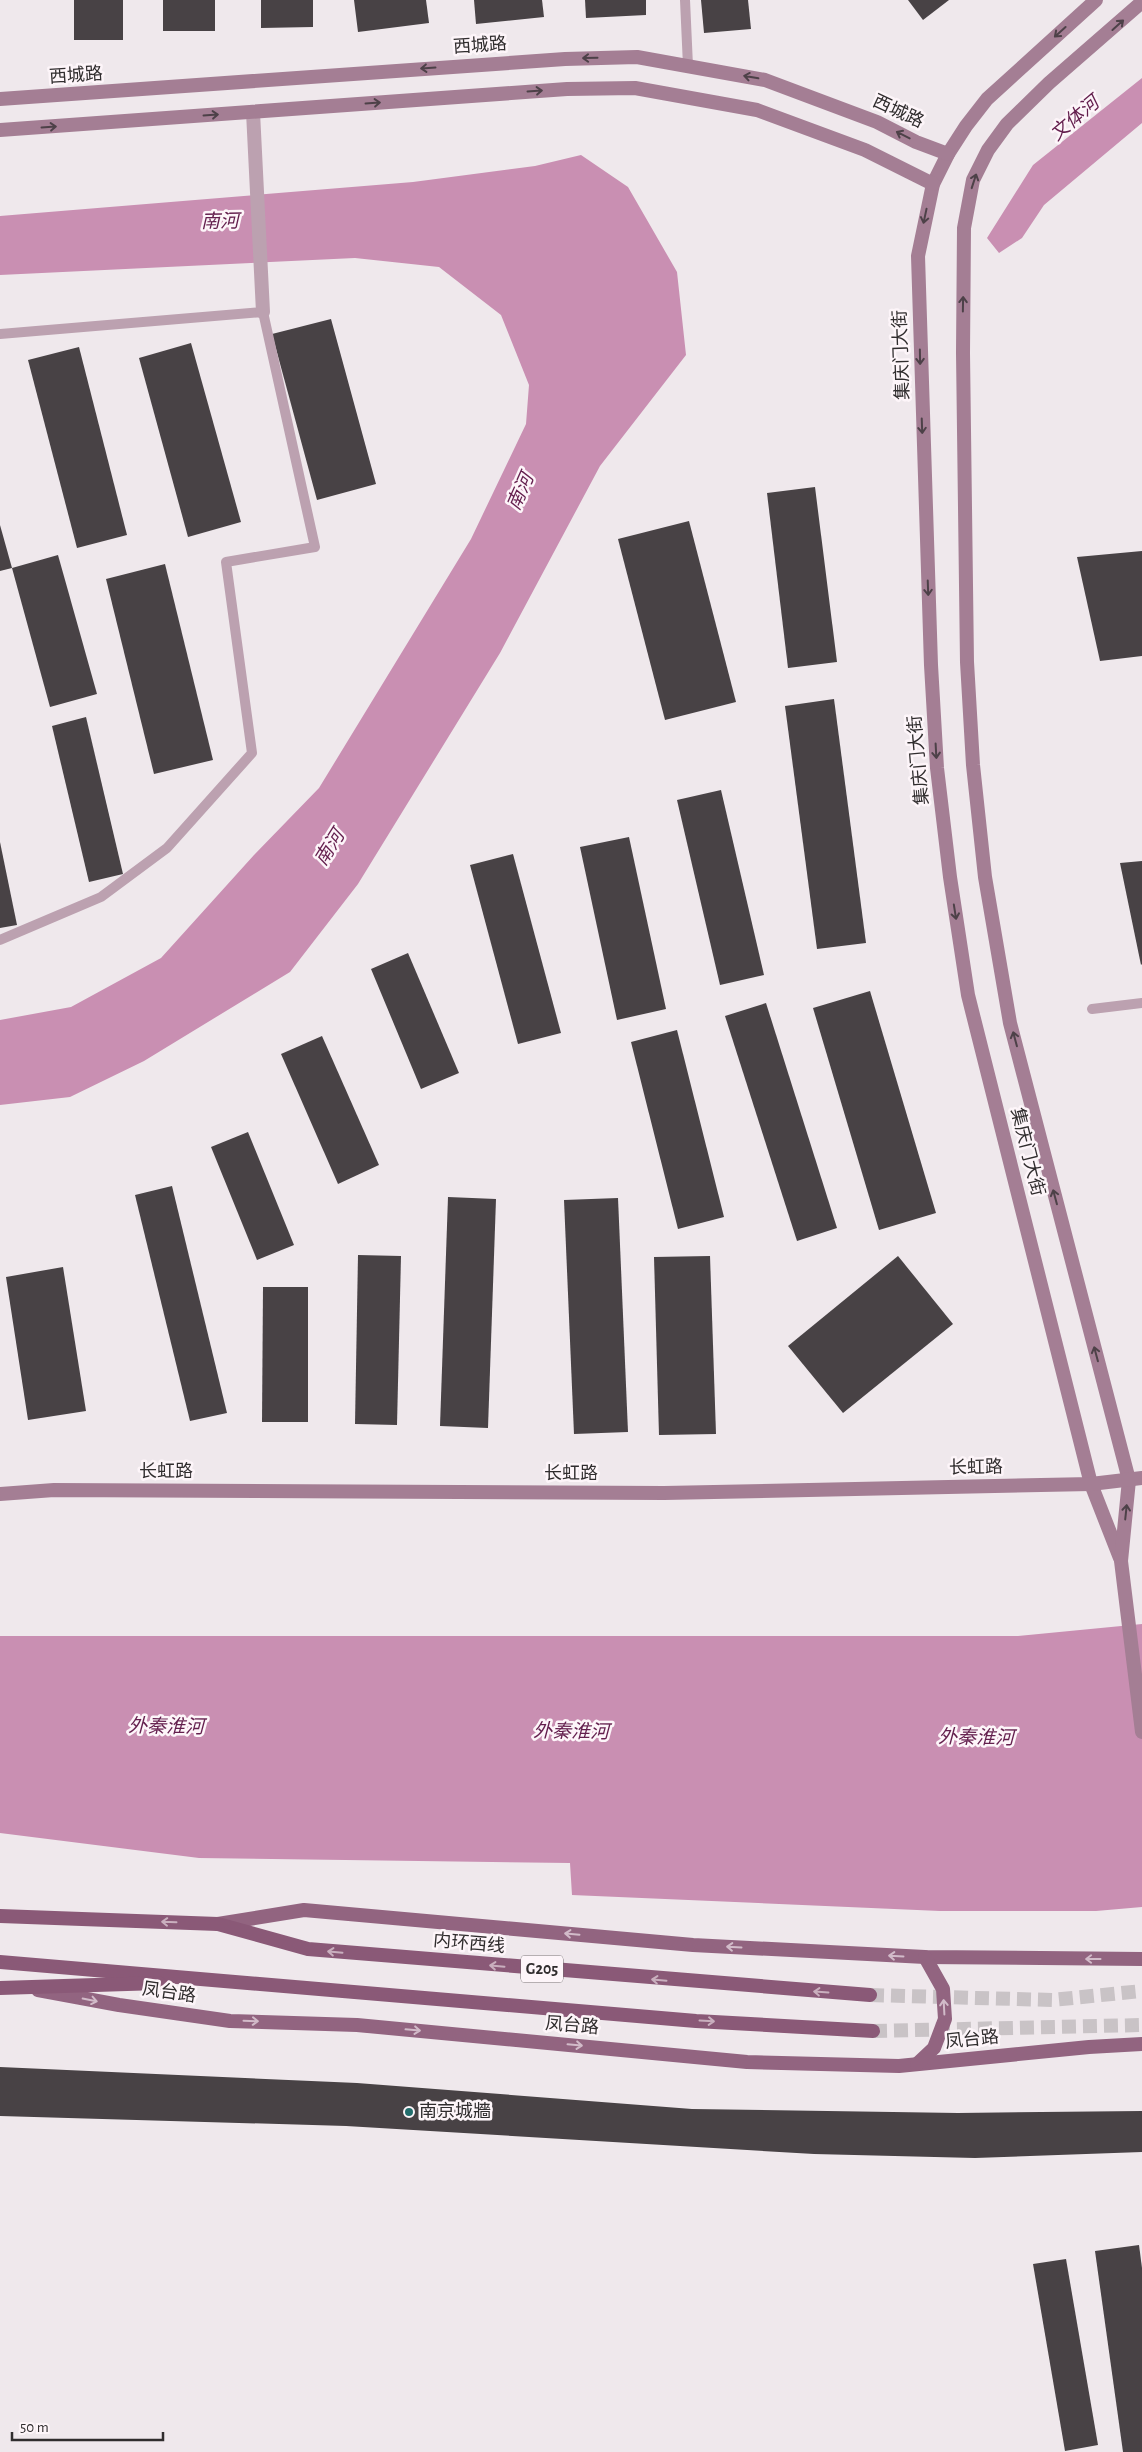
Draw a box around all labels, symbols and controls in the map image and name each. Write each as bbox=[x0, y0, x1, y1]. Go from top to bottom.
one-way arrow bbox=[1111, 19, 1124, 31]
one-way arrow bbox=[1053, 27, 1066, 38]
street label: 西城路 bbox=[452, 33, 508, 57]
one-way arrow bbox=[583, 53, 599, 63]
street label: 西城路 bbox=[48, 63, 104, 87]
one-way arrow bbox=[421, 63, 437, 73]
one-way arrow bbox=[744, 72, 760, 82]
one-way arrow bbox=[527, 87, 543, 96]
water label: 文体河 bbox=[1046, 89, 1106, 145]
street label: 西城路 bbox=[870, 91, 927, 132]
one-way arrow bbox=[364, 98, 380, 108]
one-way arrow bbox=[202, 111, 218, 120]
one-way arrow bbox=[40, 122, 56, 131]
one-way arrow bbox=[895, 130, 910, 140]
one-way arrow bbox=[969, 173, 979, 189]
one-way arrow bbox=[920, 208, 930, 224]
water label: 南河 bbox=[201, 211, 243, 232]
one-way arrow bbox=[958, 297, 968, 313]
street label: 集庆门大街 bbox=[889, 310, 913, 400]
one-way arrow bbox=[915, 348, 925, 365]
one-way arrow bbox=[918, 418, 927, 434]
water label: 南河 bbox=[504, 467, 539, 513]
one-way arrow bbox=[923, 580, 933, 596]
street label: 集庆门大街 bbox=[904, 714, 932, 806]
one-way arrow bbox=[931, 742, 940, 758]
water label: 南河 bbox=[311, 823, 350, 869]
one-way arrow bbox=[950, 904, 960, 920]
one-way arrow bbox=[1009, 1032, 1019, 1048]
street label: 集庆门大街 bbox=[1007, 1106, 1049, 1198]
one-way arrow bbox=[1050, 1189, 1060, 1205]
one-way arrow bbox=[1091, 1346, 1100, 1362]
street label: 长虹路 bbox=[949, 1457, 1003, 1477]
street label: 长虹路 bbox=[139, 1461, 193, 1481]
street label: 长虹路 bbox=[544, 1463, 598, 1483]
one-way arrow bbox=[1121, 1504, 1130, 1520]
water label: 外秦淮河 bbox=[128, 1716, 208, 1737]
water label: 外秦淮河 bbox=[533, 1721, 613, 1742]
water label: 外秦淮河 bbox=[938, 1727, 1018, 1748]
one-way arrow bbox=[161, 1918, 177, 1927]
one-way arrow bbox=[564, 1929, 580, 1939]
street label: 内环西线 bbox=[432, 1930, 506, 1956]
one-way arrow bbox=[726, 1943, 742, 1952]
one-way arrow bbox=[328, 1947, 344, 1956]
one-way arrow bbox=[888, 1951, 904, 1960]
one-way arrow bbox=[1086, 1954, 1102, 1964]
road number: G205 bbox=[521, 1956, 563, 1982]
one-way arrow bbox=[490, 1961, 506, 1970]
one-way arrow bbox=[651, 1975, 667, 1984]
street label: 凤台路 bbox=[141, 1978, 197, 2006]
one-way arrow bbox=[813, 1987, 829, 1996]
one-way arrow bbox=[82, 1996, 98, 2005]
one-way arrow bbox=[939, 1999, 948, 2015]
street label: 凤台路 bbox=[544, 2013, 600, 2037]
one-way arrow bbox=[243, 2017, 259, 2026]
one-way arrow bbox=[699, 2017, 715, 2026]
one-way arrow bbox=[405, 2025, 421, 2035]
street label: 凤台路 bbox=[944, 2026, 1000, 2052]
one-way arrow bbox=[567, 2041, 583, 2050]
place label: 南京城牆 bbox=[419, 2101, 491, 2121]
marker: 南京城牆 bbox=[403, 2106, 415, 2118]
scale bar bbox=[12, 2410, 164, 2442]
text: 50 m bbox=[20, 2420, 49, 2435]

